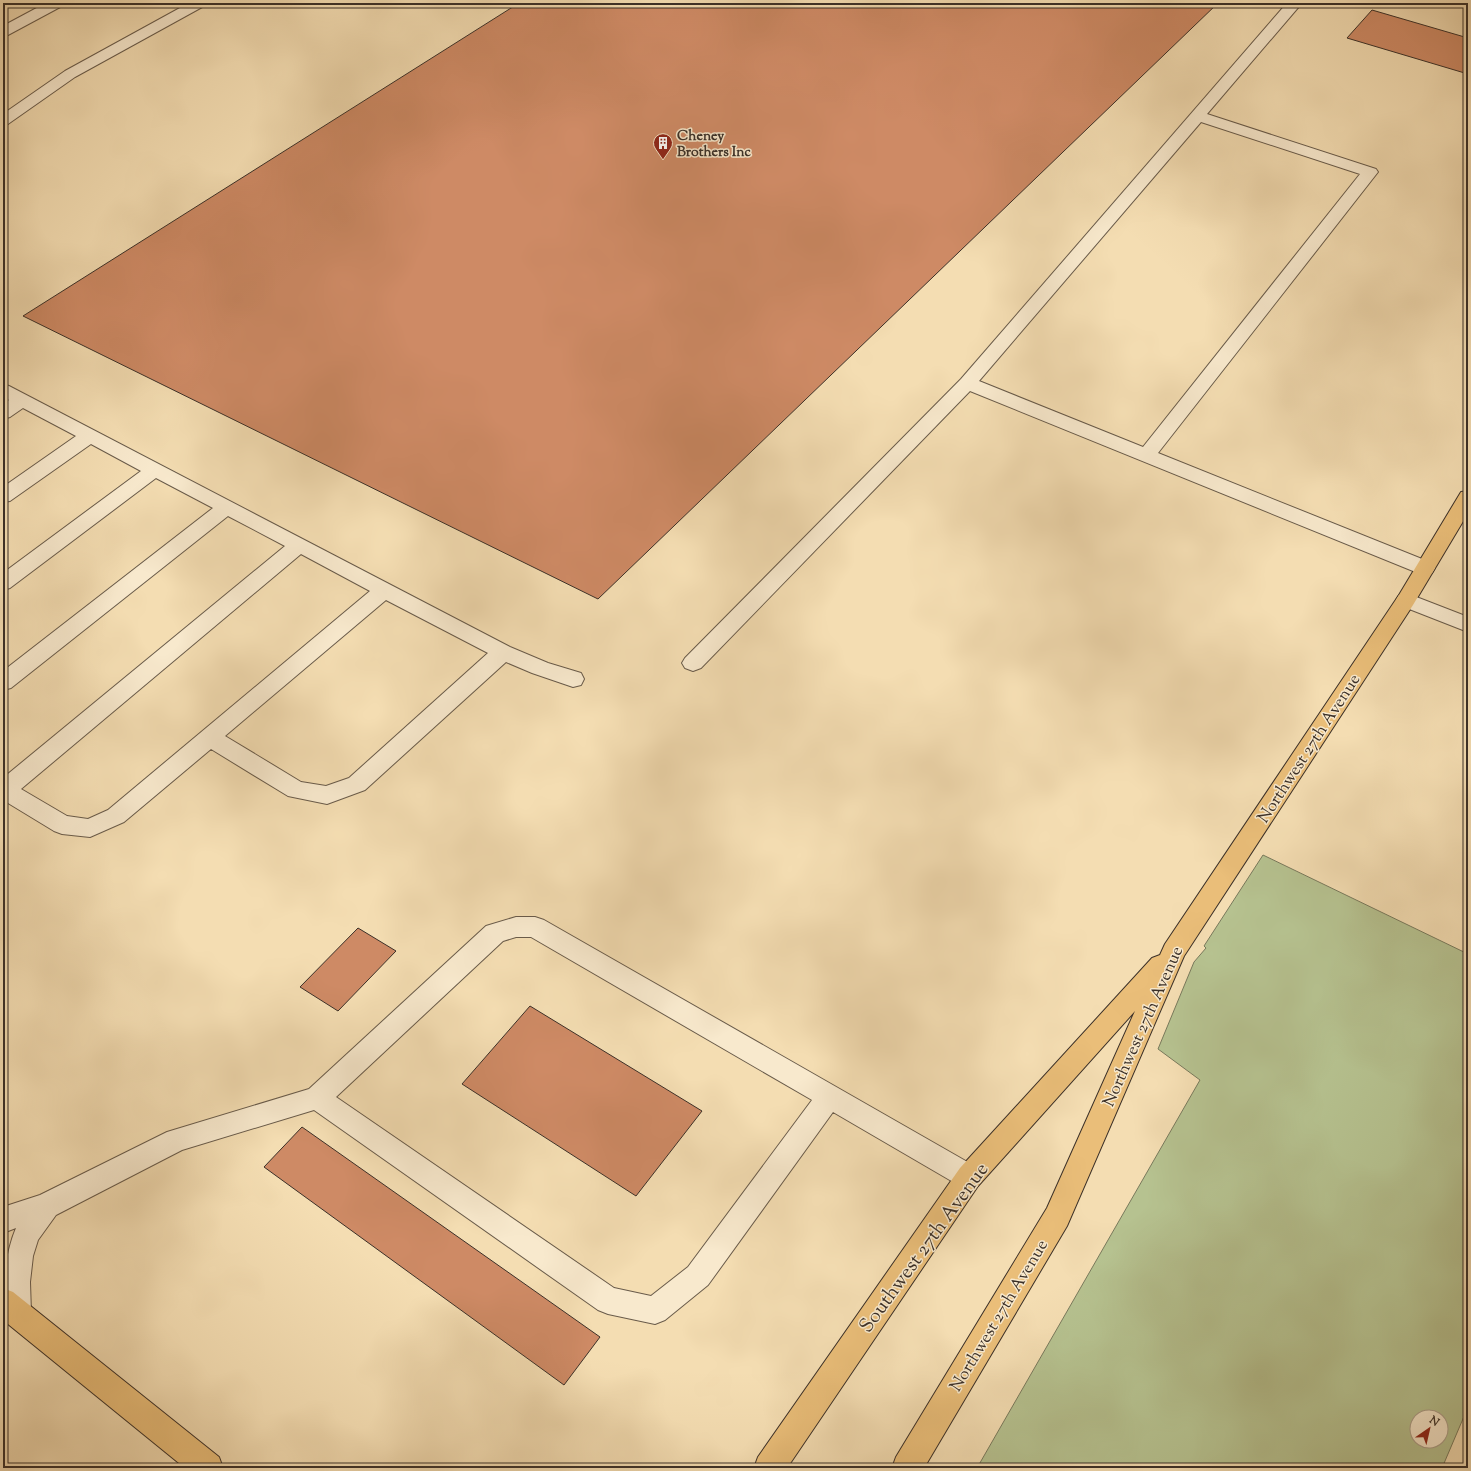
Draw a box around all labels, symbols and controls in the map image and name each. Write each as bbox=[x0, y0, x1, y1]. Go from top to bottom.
place label: Cheney Brothers Inc bbox=[677, 127, 752, 163]
building icon: Cheney Brothers Inc bbox=[652, 132, 674, 160]
street label: Northwest 27th Avenue bbox=[1252, 670, 1367, 828]
street label: Northwest 27th Avenue bbox=[1098, 943, 1190, 1111]
street label: Southwest 27th Avenue bbox=[853, 1157, 997, 1340]
street label: Northwest 27th Avenue bbox=[945, 1235, 1055, 1397]
north arrow bbox=[1409, 1409, 1449, 1449]
text: N bbox=[1425, 1412, 1442, 1431]

